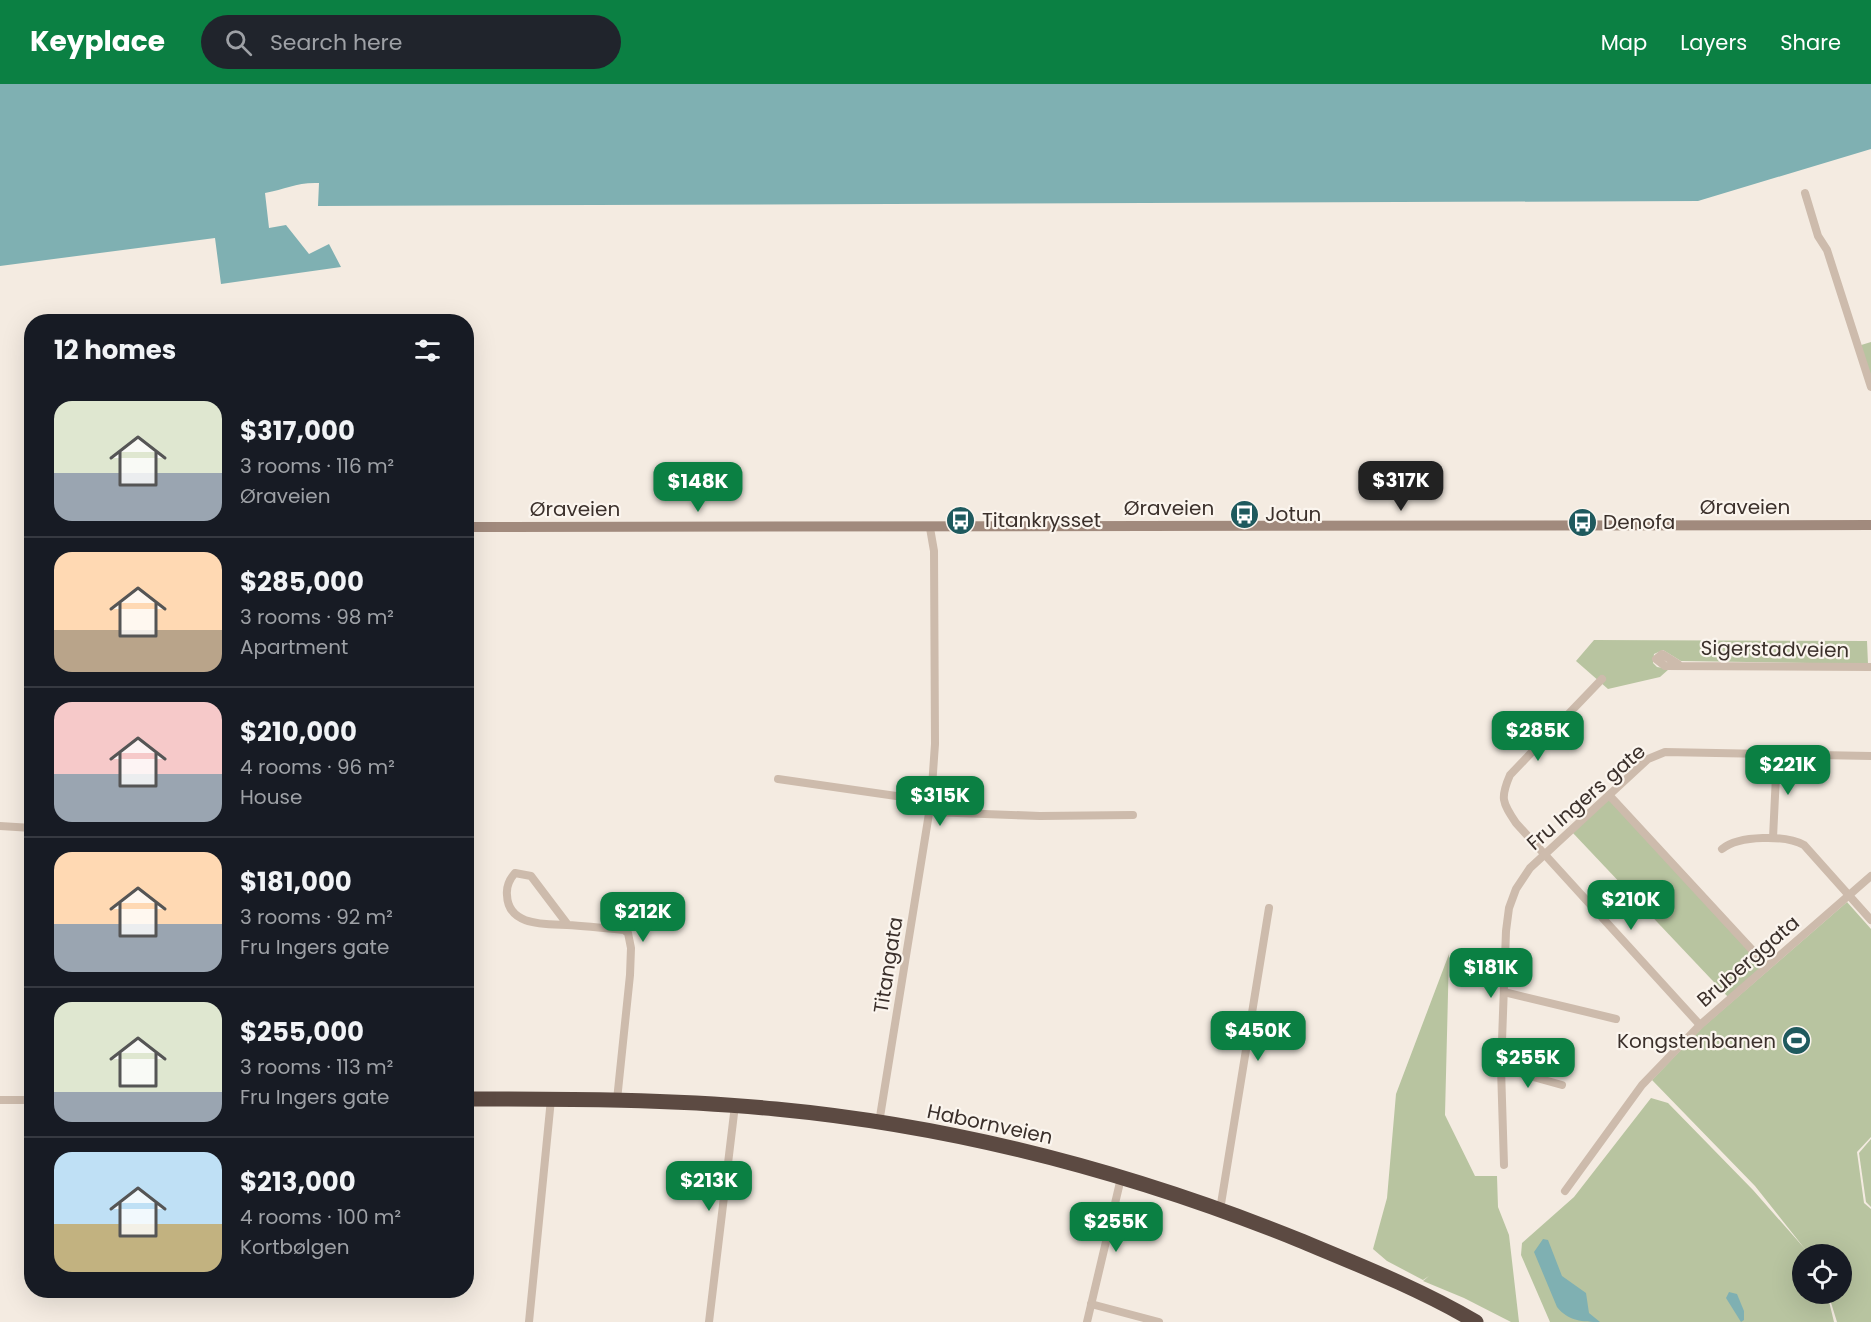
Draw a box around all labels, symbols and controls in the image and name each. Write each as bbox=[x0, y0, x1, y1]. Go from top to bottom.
search box bbox=[201, 15, 621, 69]
text: Keyplace bbox=[30, 22, 165, 61]
icon: search bbox=[222, 26, 255, 59]
text: Search here bbox=[270, 27, 402, 58]
text: Map bbox=[1601, 28, 1647, 57]
text: Layers bbox=[1680, 28, 1747, 57]
text: Share bbox=[1780, 28, 1841, 57]
text: 12 homes bbox=[54, 332, 176, 368]
icon: filters bbox=[411, 334, 444, 367]
text: $317,000 bbox=[240, 413, 355, 449]
icon: home bbox=[102, 425, 174, 497]
text: 3 rooms · 116 m² bbox=[240, 452, 394, 480]
pin: $317K bbox=[1359, 461, 1443, 512]
pin: $148K bbox=[656, 462, 740, 513]
text: $317K bbox=[1372, 466, 1430, 494]
text: $148K bbox=[667, 467, 729, 495]
text: Øraveien bbox=[240, 482, 330, 510]
street label: Øraveien bbox=[1700, 493, 1790, 521]
street label: Øraveien bbox=[1124, 494, 1214, 522]
street label: Øraveien bbox=[530, 495, 620, 523]
bus stop icon: Jotun bbox=[1228, 498, 1260, 530]
place label: Jotun bbox=[1265, 500, 1321, 528]
bus stop icon: Titankrysset bbox=[945, 504, 977, 536]
place label: Titankrysset bbox=[982, 506, 1101, 534]
bus stop icon: Denofa bbox=[1566, 506, 1598, 538]
place label: Denofa bbox=[1603, 508, 1675, 536]
text: $285,000 bbox=[240, 564, 364, 600]
icon: home bbox=[102, 576, 174, 648]
text: 3 rooms · 98 m² bbox=[240, 603, 394, 631]
text: Apartment bbox=[240, 633, 348, 661]
street label: Sigerstadveien bbox=[1700, 634, 1850, 664]
pin: $285K bbox=[1496, 711, 1580, 762]
text: $210,000 bbox=[240, 714, 357, 750]
text: $285K bbox=[1506, 716, 1570, 744]
icon: home bbox=[102, 726, 174, 798]
street label: Fru Ingers gate bbox=[1520, 737, 1652, 857]
pin: $221K bbox=[1746, 745, 1830, 796]
text: $221K bbox=[1759, 750, 1817, 778]
text: 4 rooms · 96 m² bbox=[240, 753, 395, 781]
pin: $315K bbox=[898, 776, 982, 827]
text: $315K bbox=[910, 781, 970, 809]
text: House bbox=[240, 783, 302, 811]
text: $181,000 bbox=[240, 864, 352, 900]
icon: home bbox=[102, 876, 174, 948]
pin: $210K bbox=[1589, 880, 1673, 931]
text: $210K bbox=[1601, 885, 1661, 913]
pin: $212K bbox=[601, 892, 685, 943]
text: $212K bbox=[614, 897, 672, 925]
text: 3 rooms · 92 m² bbox=[240, 903, 393, 931]
street label: Bruberggata bbox=[1691, 909, 1805, 1013]
street label: Titangata bbox=[867, 915, 909, 1015]
text: Fru Ingers gate bbox=[240, 933, 389, 961]
pin: $181K bbox=[1449, 948, 1533, 999]
text: $181K bbox=[1463, 953, 1519, 981]
pin: $450K bbox=[1216, 1011, 1300, 1062]
text: $255,000 bbox=[240, 1014, 364, 1050]
text: $450K bbox=[1225, 1016, 1291, 1044]
sports icon: Kongstenbanen bbox=[1781, 1025, 1813, 1057]
icon: home bbox=[102, 1026, 174, 1098]
place label: Kongstenbanen bbox=[1617, 1027, 1776, 1055]
pin: $255K bbox=[1486, 1038, 1570, 1089]
text: $255K bbox=[1496, 1043, 1560, 1071]
text: 3 rooms · 113 m² bbox=[240, 1053, 393, 1081]
text: Fru Ingers gate bbox=[240, 1083, 389, 1111]
street label: Habornveien bbox=[925, 1097, 1055, 1151]
pin: $213K bbox=[667, 1161, 751, 1212]
text: $213,000 bbox=[240, 1164, 356, 1200]
text: $213K bbox=[680, 1166, 738, 1194]
icon: home bbox=[102, 1176, 174, 1248]
pin: $255K bbox=[1074, 1202, 1158, 1253]
text: 4 rooms · 100 m² bbox=[240, 1203, 401, 1231]
text: $255K bbox=[1084, 1207, 1148, 1235]
text: Kortbølgen bbox=[240, 1233, 349, 1261]
map controls bbox=[1792, 1244, 1852, 1304]
button: locate bbox=[1792, 1244, 1852, 1304]

